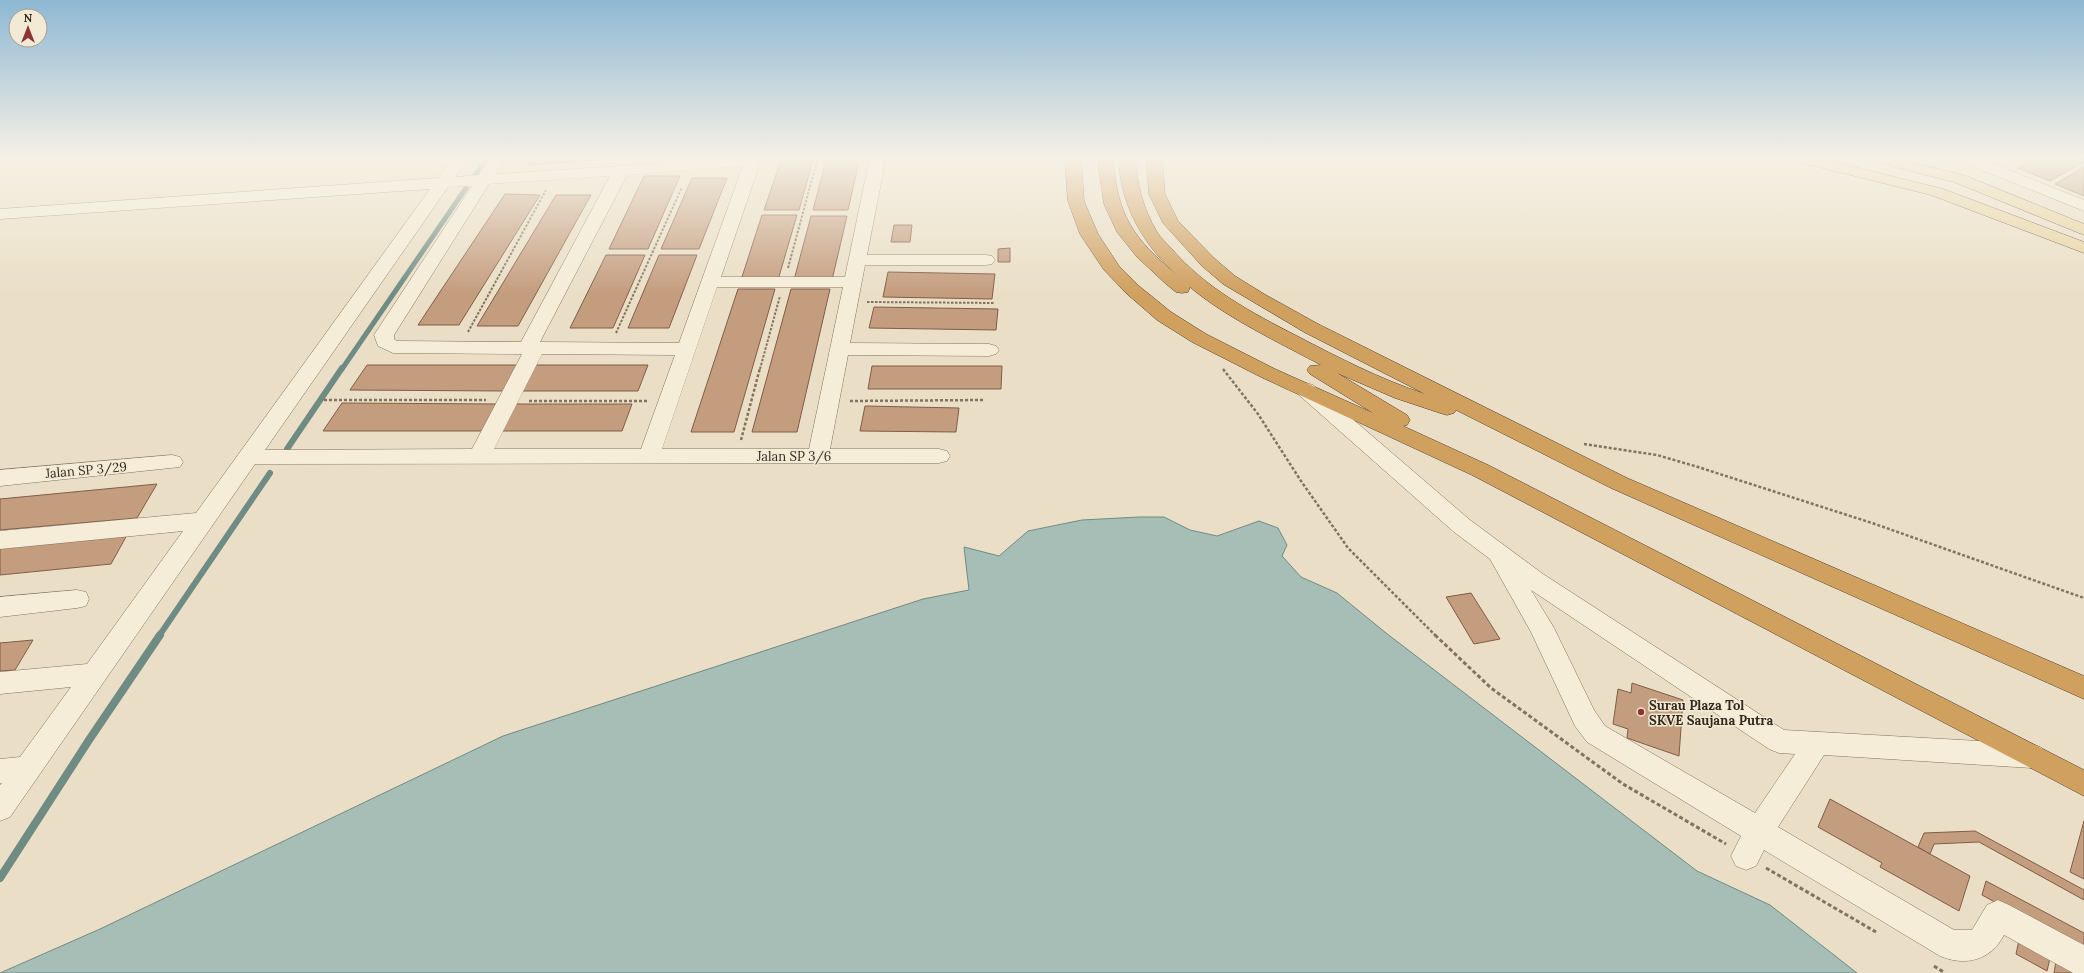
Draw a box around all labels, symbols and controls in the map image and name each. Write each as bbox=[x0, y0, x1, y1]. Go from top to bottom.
north arrow bbox=[8, 8, 48, 48]
text: N bbox=[24, 11, 33, 25]
street label: Jalan SP 3/6 bbox=[756, 448, 831, 465]
street label: Jalan SP 3/29 bbox=[44, 458, 127, 482]
place label: Surau Plaza Tol SKVE Saujana Putra bbox=[1649, 697, 1773, 729]
marker: Surau Plaza Tol SKVE Saujana Putra bbox=[1636, 707, 1646, 717]

